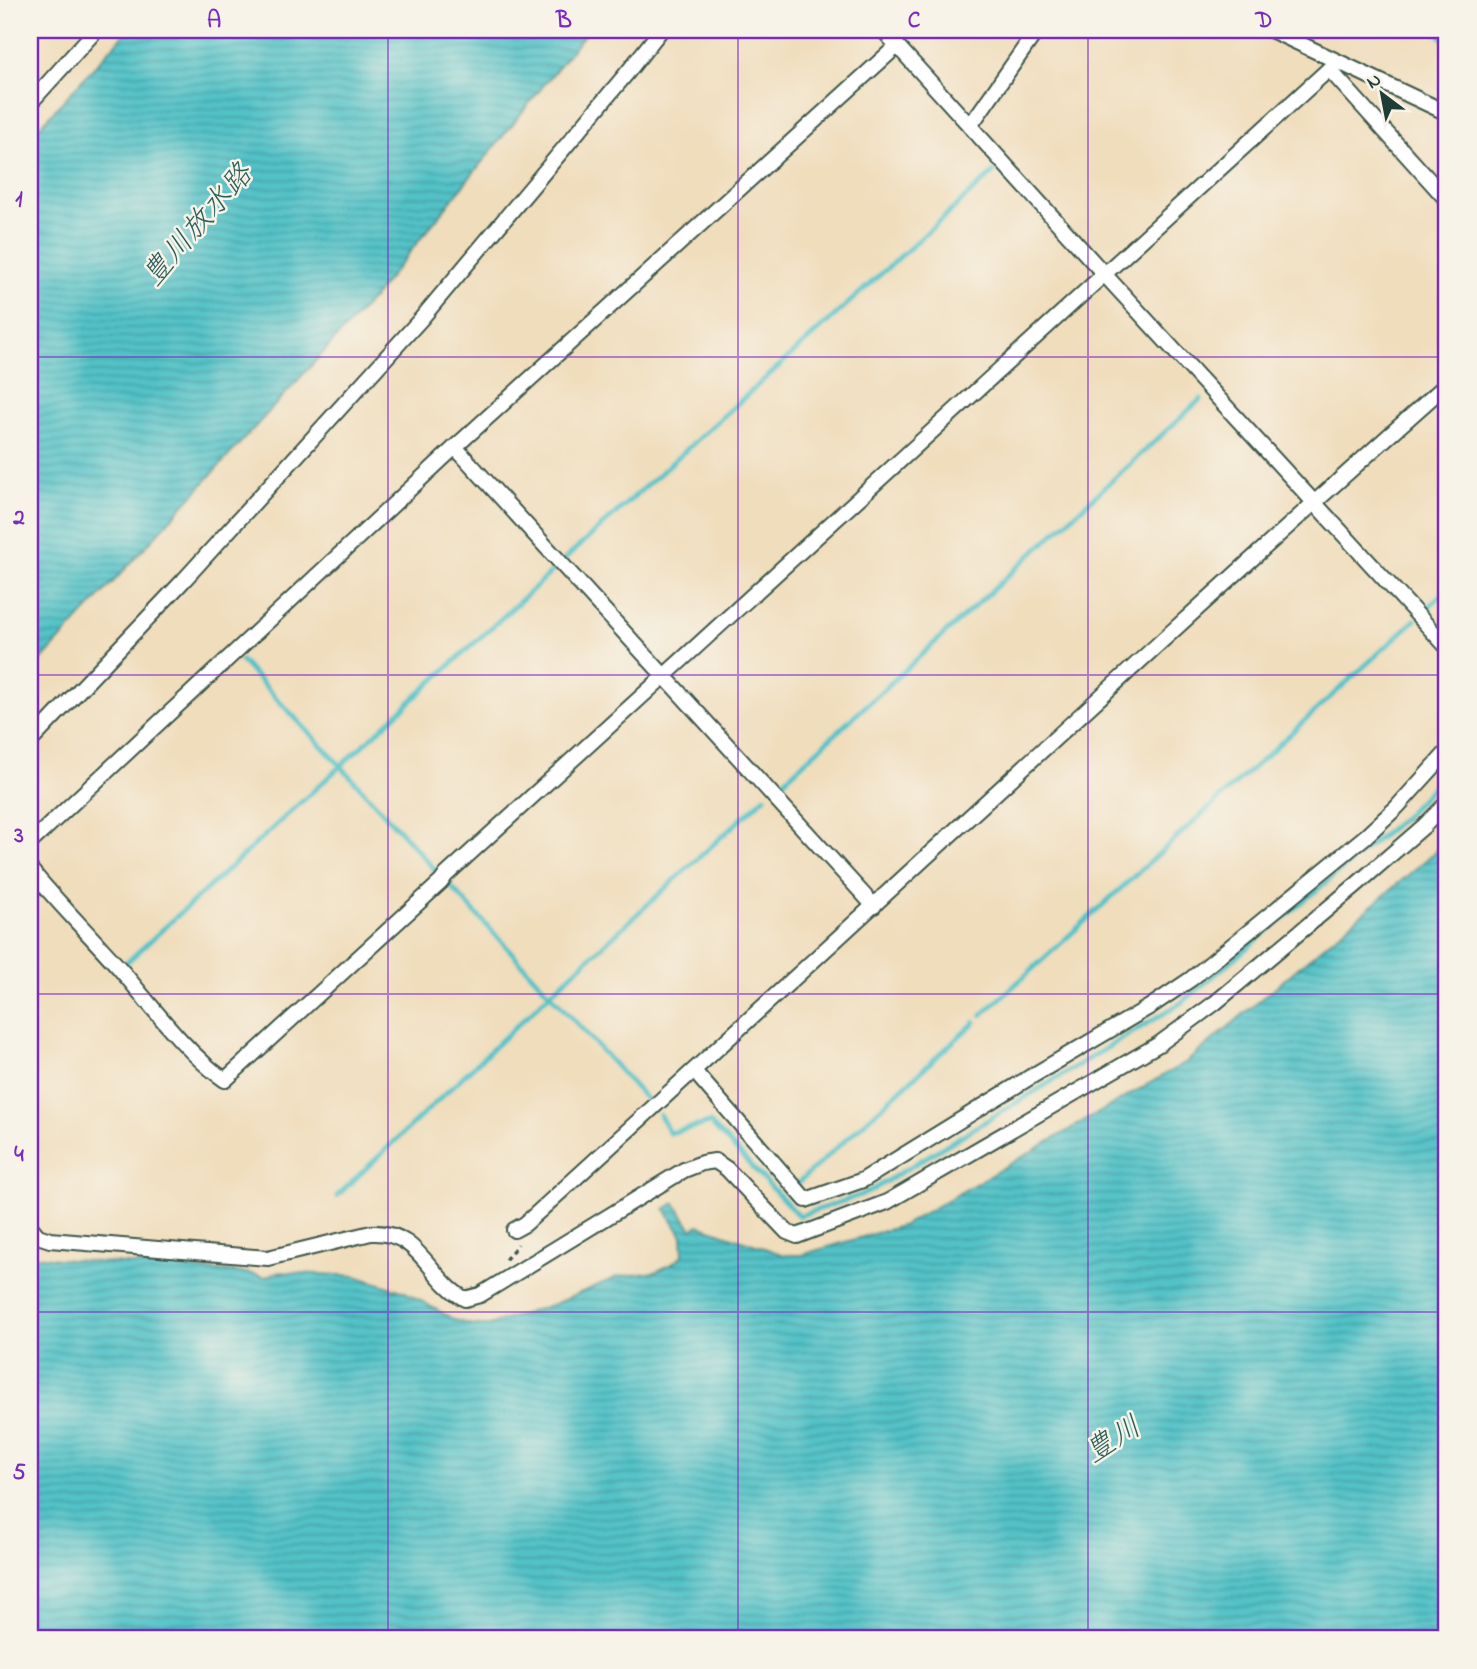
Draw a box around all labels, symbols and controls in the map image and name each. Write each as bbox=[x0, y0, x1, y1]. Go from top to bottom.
text: A bbox=[207, 5, 221, 38]
text: B bbox=[555, 5, 572, 38]
text: C bbox=[908, 5, 921, 38]
text: D bbox=[1255, 5, 1272, 38]
north arrow bbox=[1348, 60, 1418, 130]
text: N bbox=[1362, 67, 1387, 97]
water label: 豊川放水路 bbox=[133, 153, 266, 297]
text: 1 bbox=[15, 184, 23, 217]
text: 2 bbox=[12, 502, 25, 535]
text: 3 bbox=[13, 820, 24, 853]
text: 4 bbox=[14, 1139, 24, 1172]
water label: 豊川 bbox=[1077, 1406, 1151, 1476]
text: 5 bbox=[12, 1457, 26, 1490]

